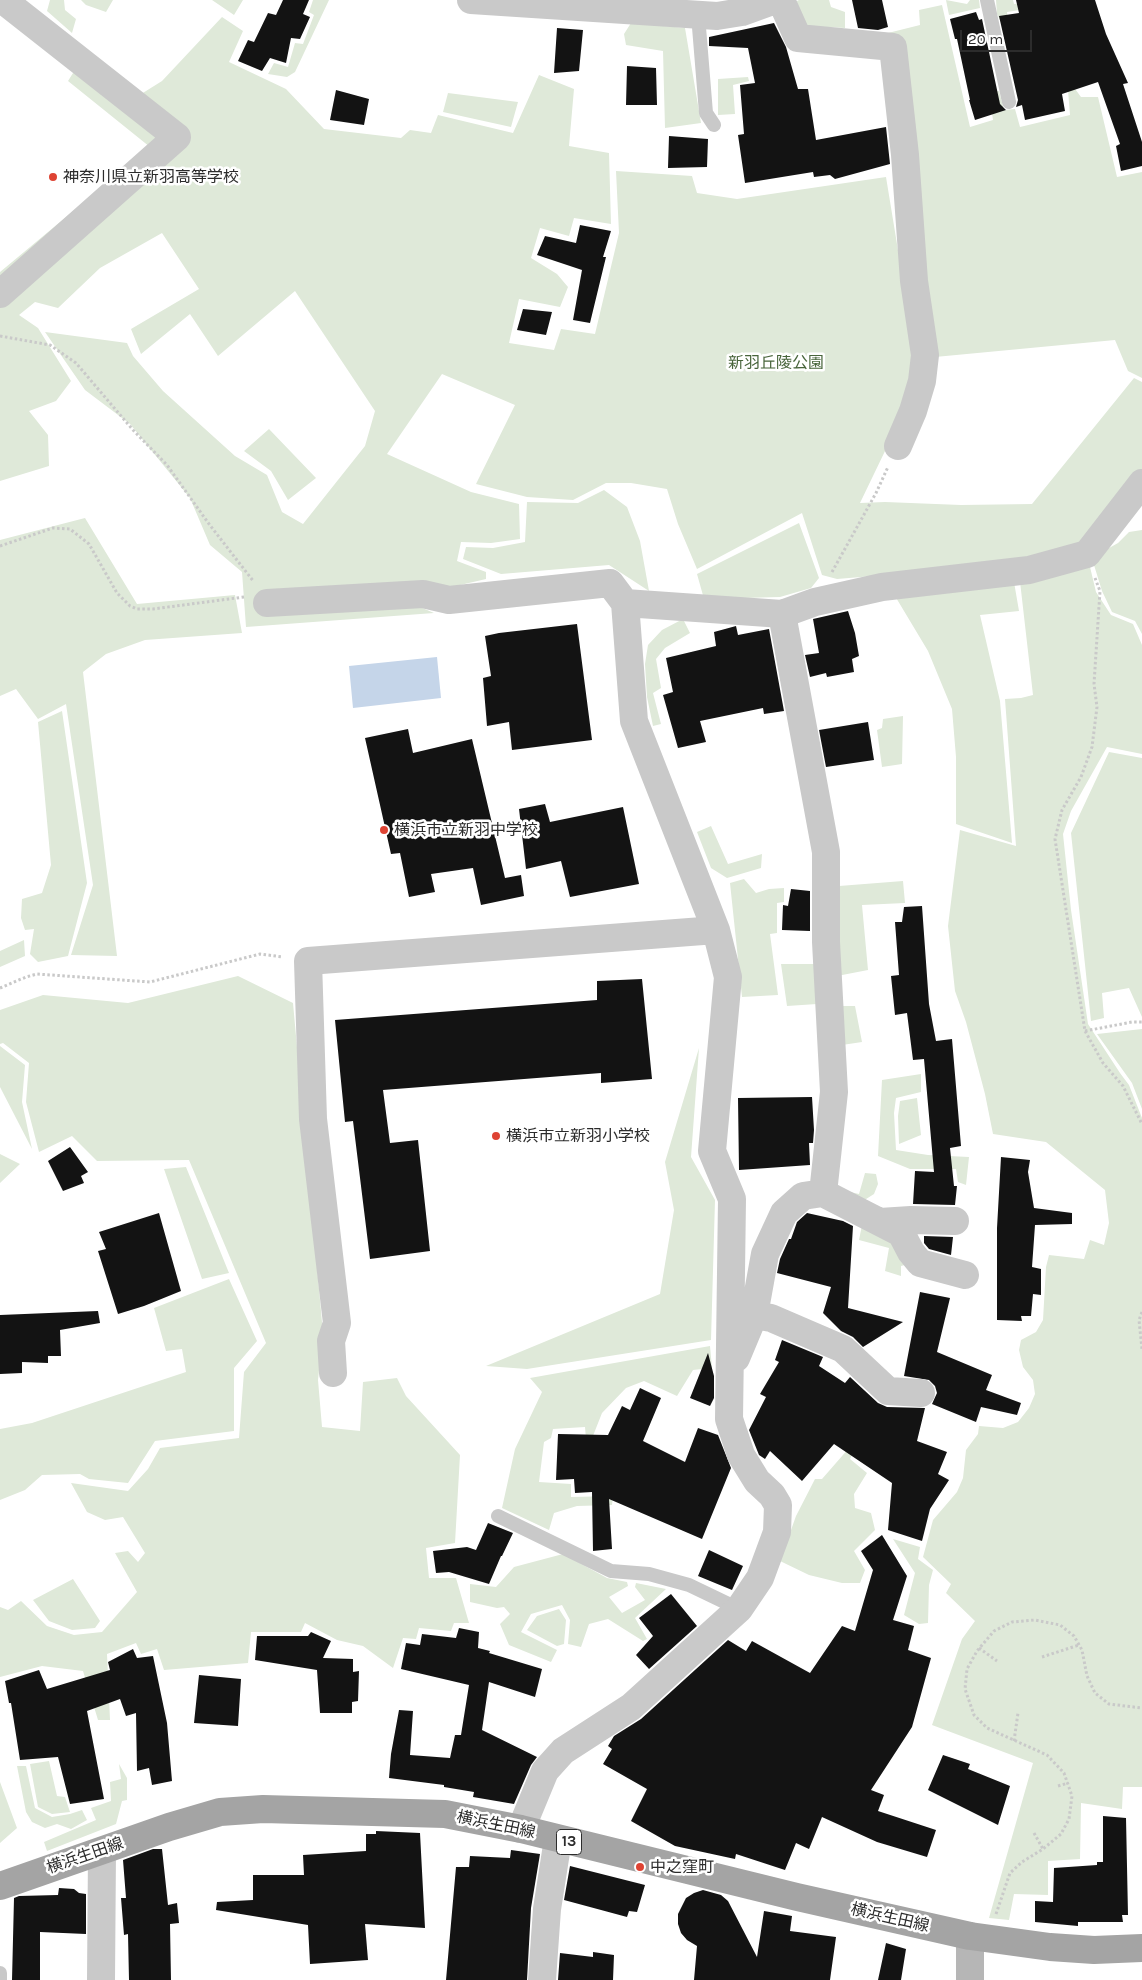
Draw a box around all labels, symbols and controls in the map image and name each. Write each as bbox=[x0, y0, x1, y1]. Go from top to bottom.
scale bar bbox=[962, 20, 1034, 52]
text: 20 m bbox=[968, 30, 1003, 48]
place label: 神奈川県立新羽高等学校 bbox=[63, 167, 239, 187]
marker: 神奈川県立新羽高等学校 bbox=[47, 171, 59, 183]
park label: 新羽丘陵公園 bbox=[728, 353, 824, 373]
place label: 横浜市立新羽中学校 bbox=[394, 820, 538, 840]
marker: 横浜市立新羽中学校 bbox=[378, 824, 390, 836]
place label: 横浜市立新羽小学校 bbox=[506, 1126, 650, 1146]
marker: 横浜市立新羽小学校 bbox=[490, 1130, 502, 1142]
street label: 横浜生田線 bbox=[455, 1807, 537, 1843]
road number: 13 bbox=[556, 1830, 582, 1854]
street label: 横浜生田線 bbox=[44, 1834, 126, 1878]
place label: 中之窪町 bbox=[650, 1857, 714, 1877]
marker: 中之窪町 bbox=[634, 1861, 646, 1873]
street label: 横浜生田線 bbox=[849, 1900, 931, 1936]

